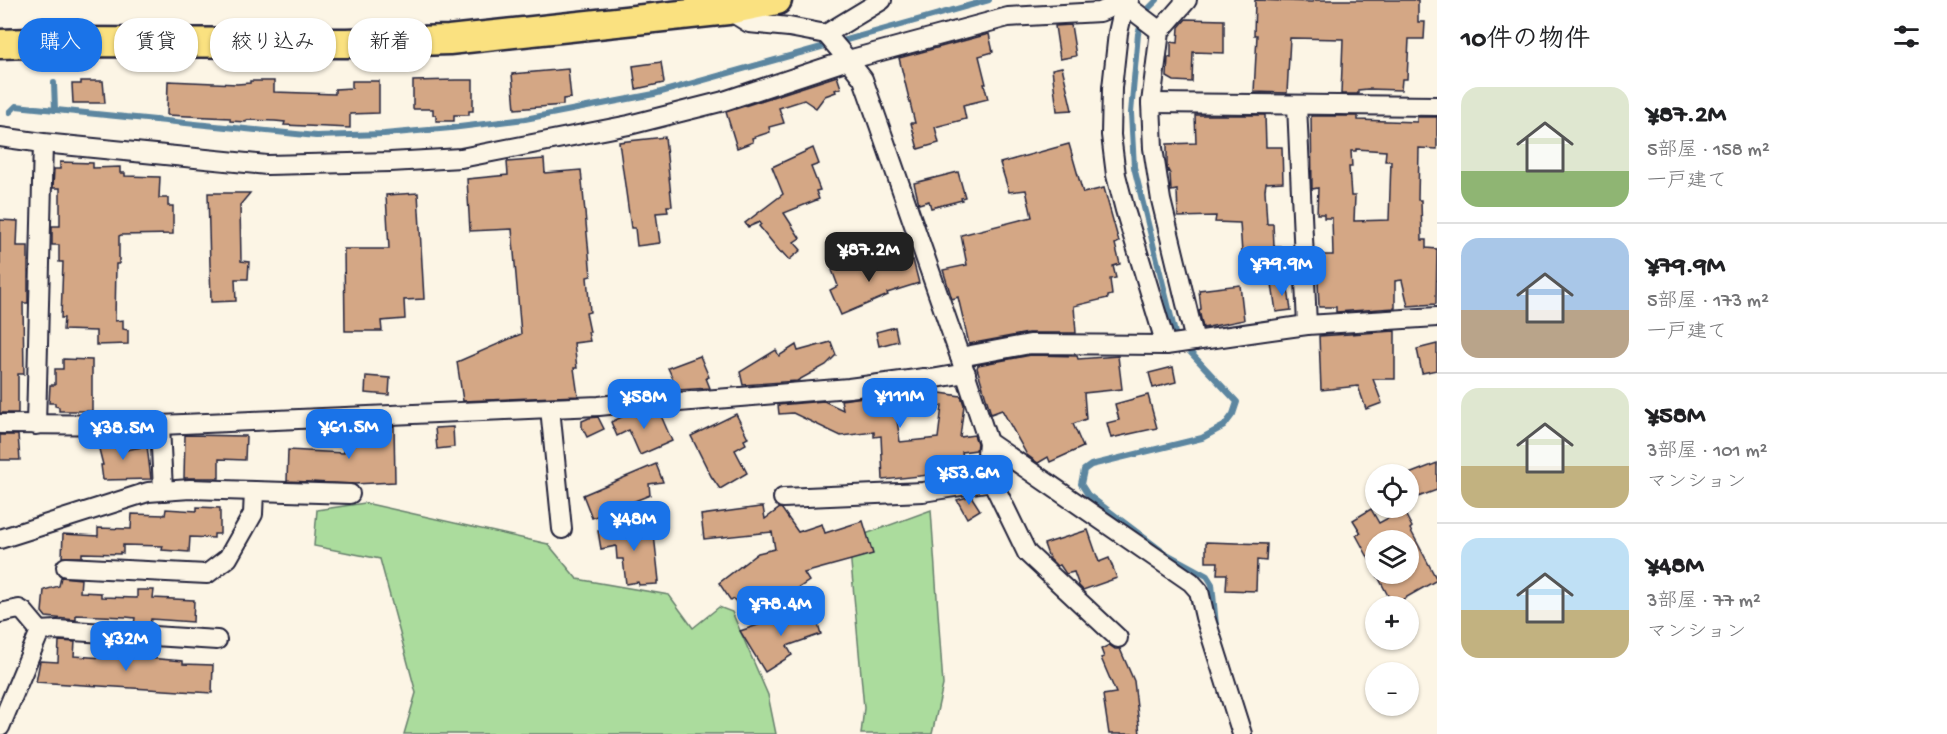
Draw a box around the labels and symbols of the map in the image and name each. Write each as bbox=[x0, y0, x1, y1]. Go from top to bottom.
pin: ¥87.2M bbox=[820, 232, 918, 283]
pin: ¥79.9M bbox=[1233, 246, 1331, 297]
pin: ¥111M bbox=[858, 378, 942, 429]
pin: ¥58M bbox=[608, 379, 680, 430]
pin: ¥61.5M bbox=[300, 409, 398, 460]
pin: ¥38.5M bbox=[74, 410, 172, 461]
pin: ¥53.6M bbox=[920, 455, 1018, 506]
pin: ¥48M bbox=[598, 501, 670, 552]
pin: ¥78.4M bbox=[732, 586, 830, 637]
pin: ¥32M bbox=[90, 621, 162, 672]

